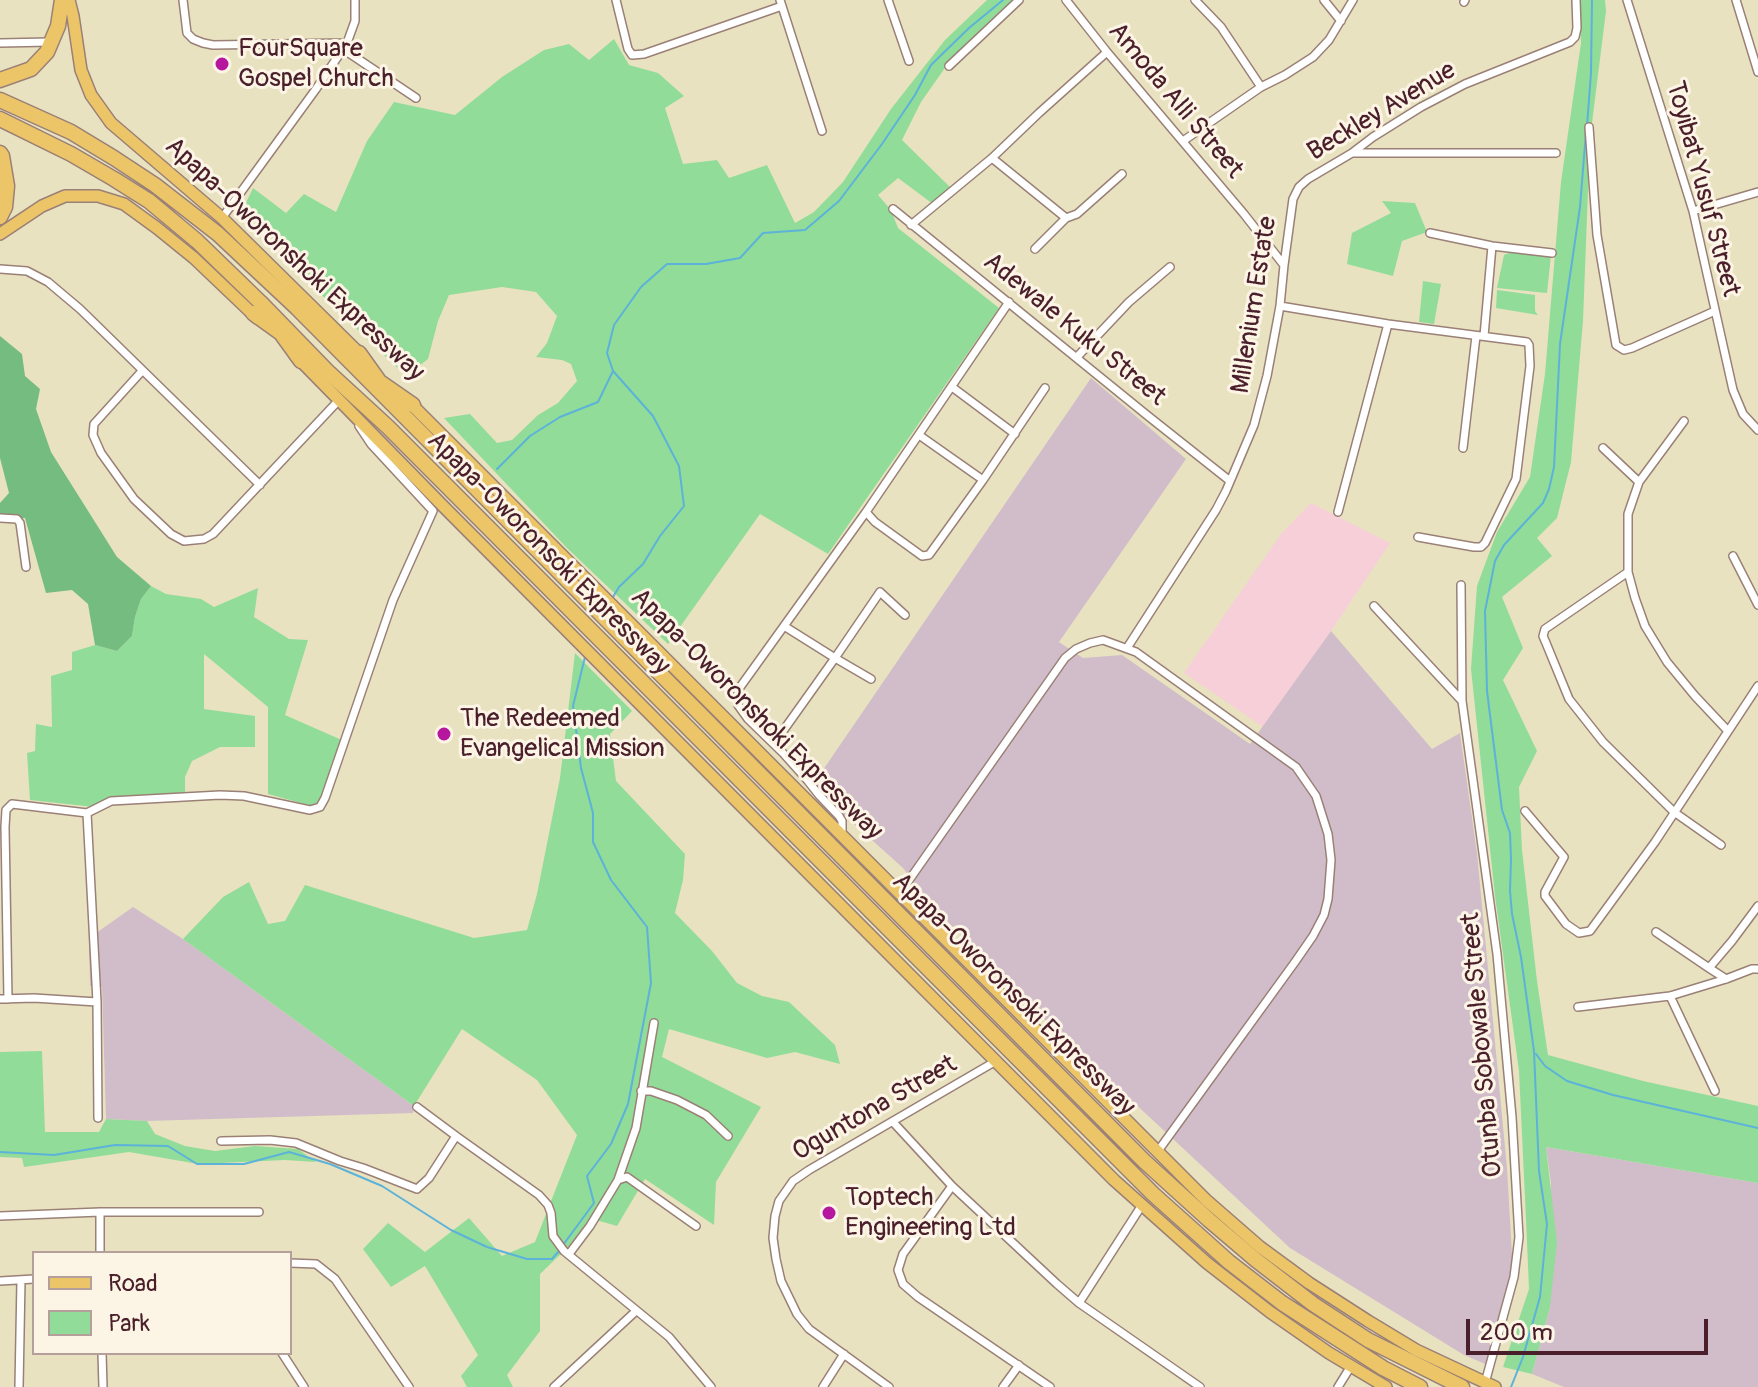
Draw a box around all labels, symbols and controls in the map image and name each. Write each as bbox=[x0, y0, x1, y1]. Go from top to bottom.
street label: Amoda Alli Street bbox=[1101, 17, 1249, 185]
place label: FourSquare Gospel Church bbox=[238, 33, 394, 94]
marker: FourSquare Gospel Church bbox=[213, 55, 231, 73]
street label: Beckley Avenue bbox=[1302, 56, 1462, 168]
street label: Toyibat Yusuf Street bbox=[1658, 78, 1746, 300]
street label: Apapa-Oworonshoki Expressway bbox=[158, 132, 430, 388]
street label: Millenium Estate bbox=[1226, 214, 1284, 396]
street label: Adewale Kuku Street bbox=[976, 247, 1172, 413]
street label: Apapa-Oworonsoki Expressway bbox=[420, 426, 676, 682]
street label: Apapa-Oworonshoki Expressway bbox=[624, 583, 888, 847]
place label: The Redeemed Evangelical Mission bbox=[460, 703, 665, 764]
marker: The Redeemed Evangelical Mission bbox=[435, 725, 453, 743]
street label: Apapa-Oworonsoki Expressway bbox=[885, 867, 1141, 1123]
street label: Otunba Sobowale Street bbox=[1456, 911, 1510, 1179]
street label: Oguntona Street bbox=[787, 1049, 963, 1169]
place label: Toptech Engineering Ltd bbox=[845, 1182, 1016, 1244]
marker: Toptech Engineering Ltd bbox=[820, 1204, 838, 1222]
legend bbox=[32, 1251, 292, 1355]
text: Road bbox=[108, 1269, 158, 1298]
scale bar bbox=[1470, 1303, 1712, 1353]
text: Park bbox=[108, 1309, 150, 1338]
text: 200 m bbox=[1480, 1318, 1553, 1347]

